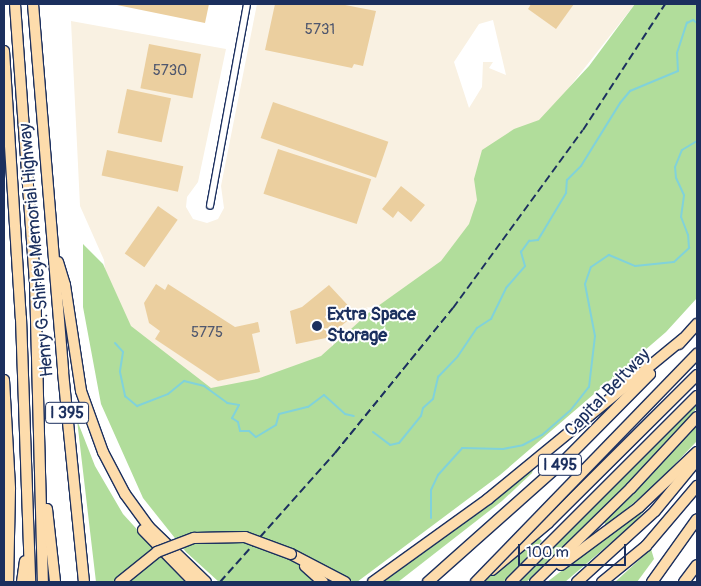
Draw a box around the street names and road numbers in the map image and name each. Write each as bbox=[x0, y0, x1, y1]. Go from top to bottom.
street label: Henry G. Shirley Memorial Highway bbox=[15, 122, 59, 378]
street label: Capital Beltway bbox=[561, 345, 655, 441]
road number: I 395 bbox=[44, 399, 90, 426]
road number: I 495 bbox=[538, 452, 582, 478]

